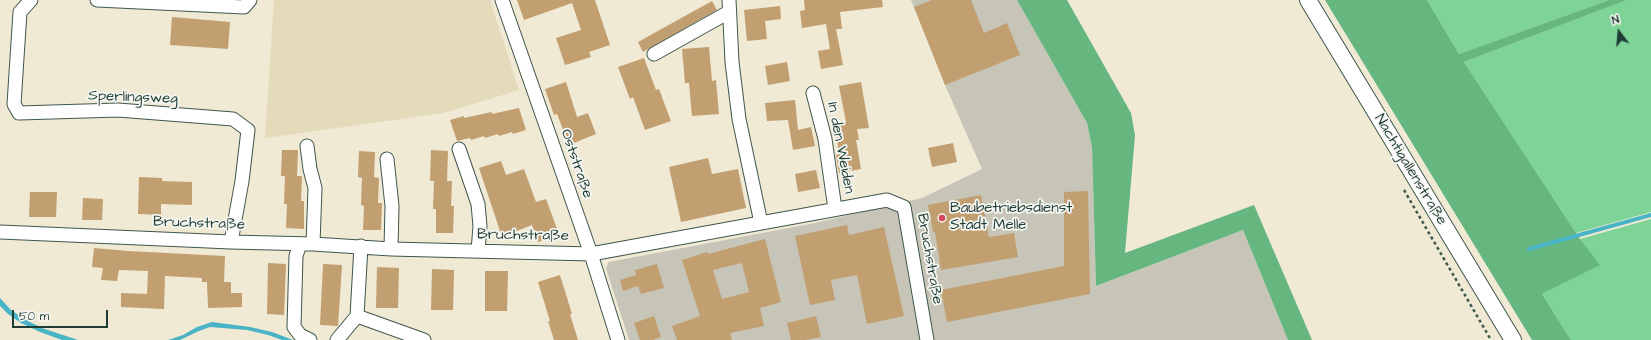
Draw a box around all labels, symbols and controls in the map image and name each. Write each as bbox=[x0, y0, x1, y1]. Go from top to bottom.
north arrow bbox=[1599, 12, 1639, 52]
text: N bbox=[1610, 12, 1621, 28]
street label: Sperlingsweg bbox=[88, 87, 178, 109]
street label: In den Weiden bbox=[822, 101, 858, 195]
street label: Nachtigallenstraße bbox=[1370, 111, 1450, 229]
street label: Oststraße bbox=[556, 127, 596, 201]
place label: Baubetriebsdienst Stadt Melle bbox=[950, 200, 1072, 235]
street label: Bruchstraße bbox=[912, 212, 946, 306]
street label: Bruchstraße bbox=[153, 213, 245, 235]
marker: Baubetriebsdienst Stadt Melle bbox=[937, 213, 947, 223]
street label: Bruchstraße bbox=[477, 226, 569, 246]
scale bar bbox=[14, 302, 110, 328]
text: 50 m bbox=[19, 308, 49, 325]

